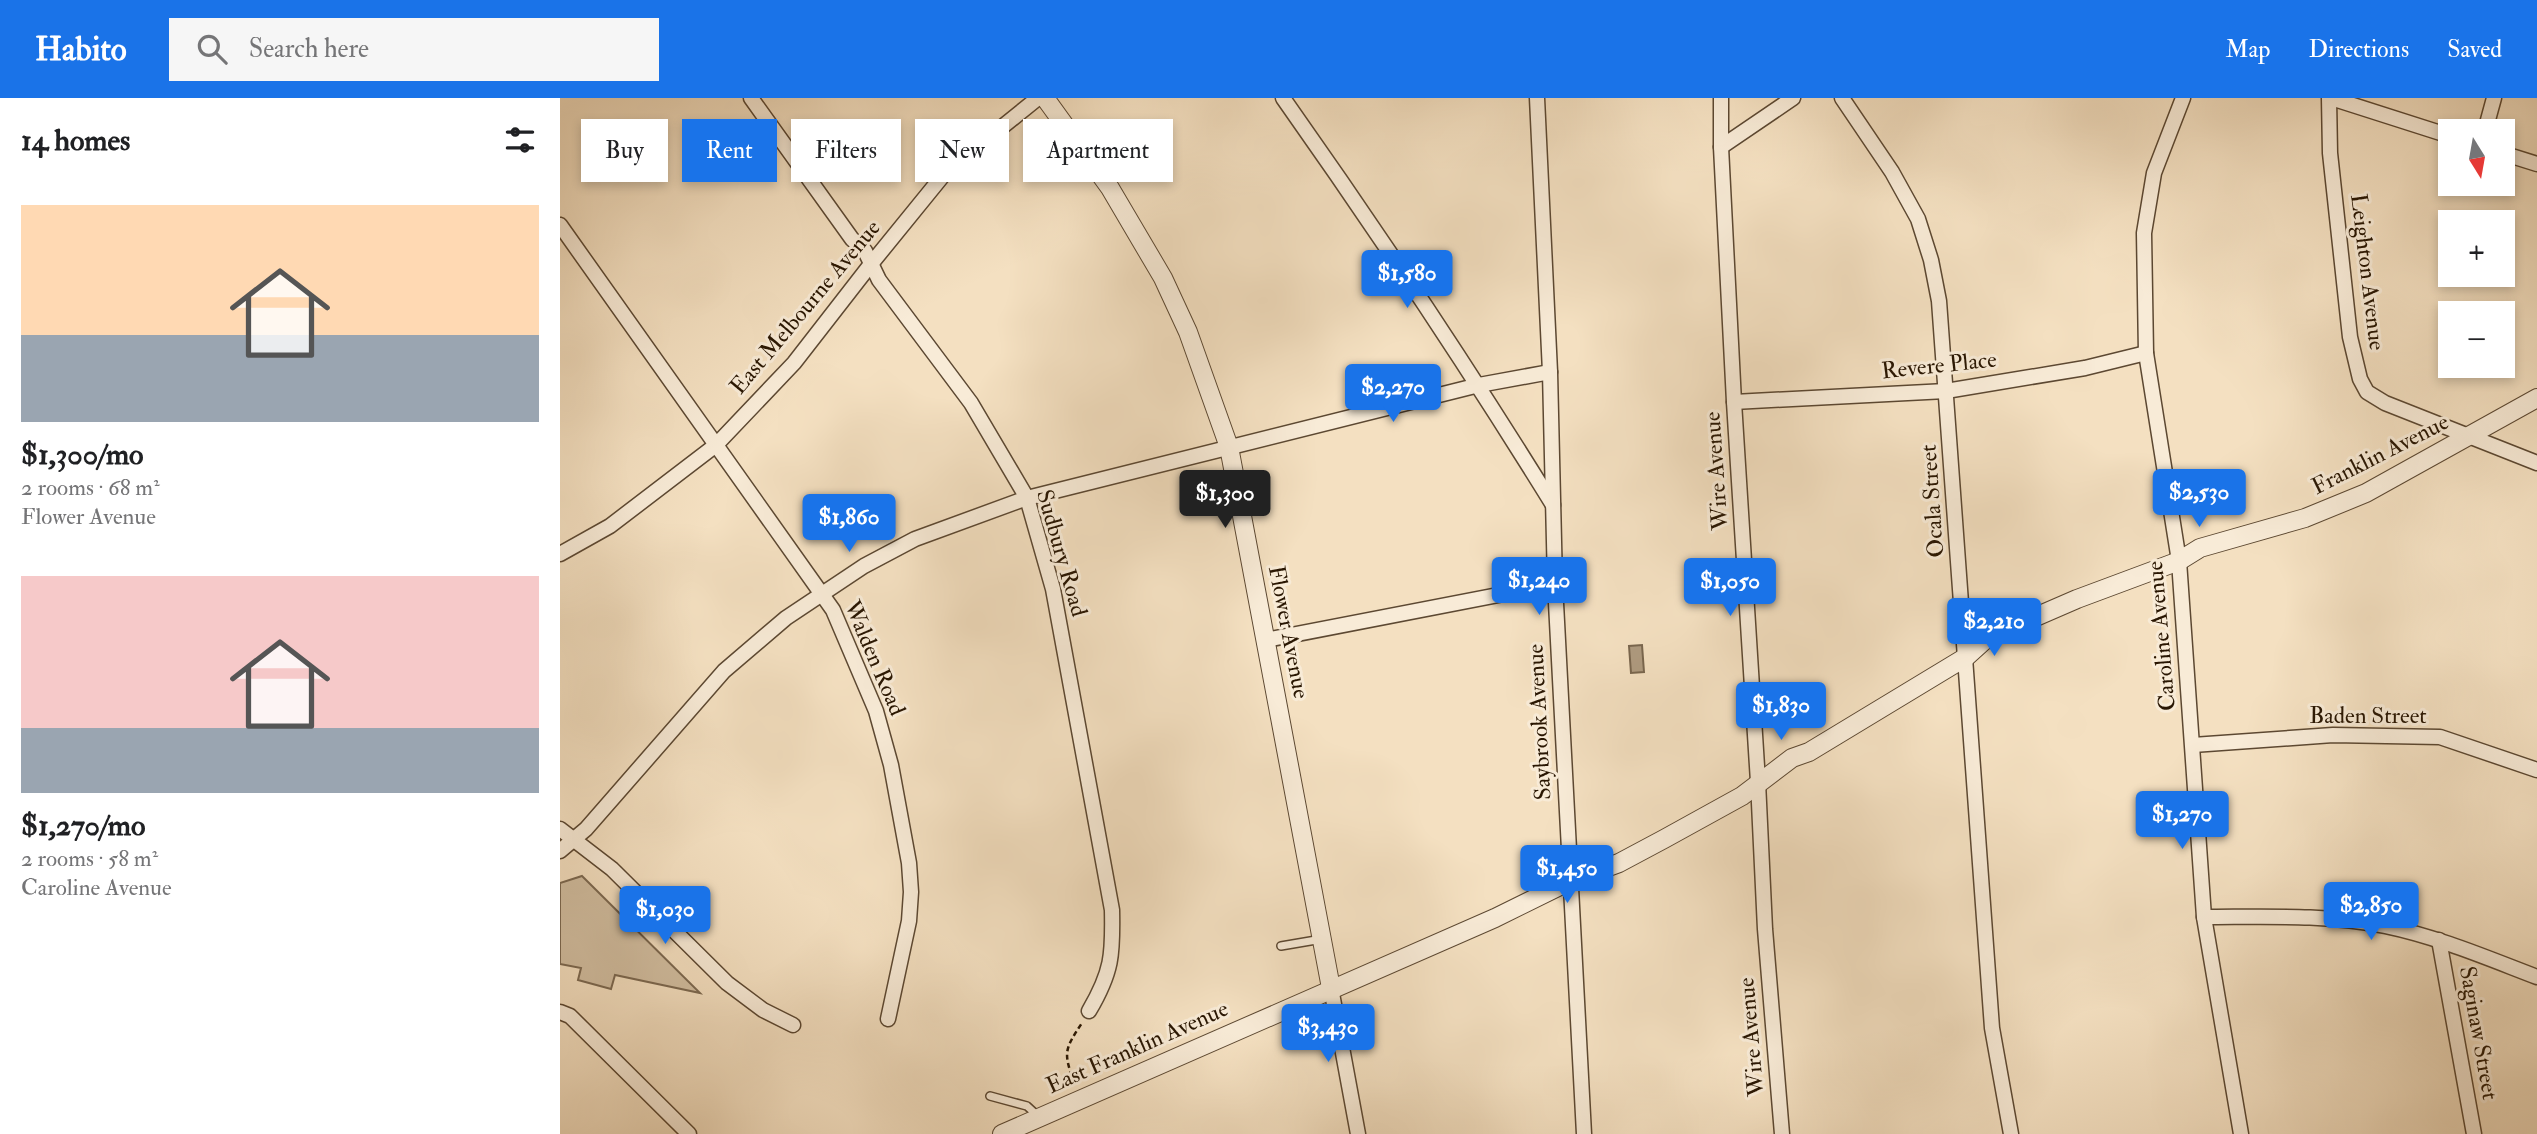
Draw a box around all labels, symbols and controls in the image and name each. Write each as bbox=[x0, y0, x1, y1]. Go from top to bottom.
search box bbox=[169, 18, 659, 81]
text: Habito bbox=[35, 29, 127, 70]
icon: search bbox=[193, 30, 231, 68]
text: Search here bbox=[249, 33, 369, 65]
text: Map bbox=[2225, 34, 2270, 65]
text: Directions bbox=[2308, 34, 2409, 65]
text: Saved bbox=[2447, 34, 2502, 65]
chip: Buy bbox=[581, 119, 668, 182]
chip: Rent bbox=[682, 119, 777, 182]
chip: Filters bbox=[791, 119, 901, 182]
chip: New bbox=[915, 119, 1009, 182]
chip: Apartment bbox=[1023, 119, 1173, 182]
north arrow bbox=[2438, 119, 2515, 196]
map controls bbox=[2438, 119, 2515, 378]
icon: filters bbox=[501, 121, 539, 159]
text: 14 homes bbox=[21, 122, 130, 159]
street label: Leighton Avenue bbox=[2344, 192, 2392, 352]
button: + bbox=[2438, 210, 2515, 287]
street label: East Melbourne Avenue bbox=[723, 213, 887, 400]
icon: home bbox=[217, 250, 343, 376]
pin: $1,580 bbox=[1350, 250, 1464, 310]
text: $1,580 bbox=[1377, 258, 1437, 287]
button: − bbox=[2438, 301, 2515, 378]
street label: Revere Place bbox=[1880, 344, 1999, 385]
pin: $2,270 bbox=[1336, 364, 1450, 424]
text: $2,270 bbox=[1361, 372, 1425, 401]
street label: Franklin Avenue bbox=[2307, 407, 2454, 501]
street label: Wire Avenue bbox=[1697, 410, 1735, 532]
text: $1,300/mo bbox=[21, 436, 144, 473]
street label: Ocala Street bbox=[1914, 444, 1950, 558]
pin: $1,300 bbox=[1168, 470, 1282, 530]
pin: $2,530 bbox=[2142, 470, 2256, 529]
text: 2 rooms · 68 m² bbox=[21, 473, 160, 502]
text: $2,530 bbox=[2169, 477, 2229, 506]
text: $1,300 bbox=[1195, 478, 1255, 507]
street label: Sudbury Road bbox=[1030, 486, 1094, 620]
pin: $1,860 bbox=[792, 494, 906, 554]
text: Flower Avenue bbox=[21, 502, 156, 531]
text: $1,860 bbox=[819, 502, 879, 531]
pin: $1,240 bbox=[1482, 558, 1596, 617]
pin: $1,050 bbox=[1673, 559, 1787, 618]
street label: Caroline Avenue bbox=[2140, 559, 2182, 712]
street label: Flower Avenue bbox=[1262, 563, 1316, 701]
text: $1,240 bbox=[1508, 565, 1570, 594]
text: $1,050 bbox=[1700, 566, 1760, 595]
street label: Walden Road bbox=[837, 595, 912, 720]
pin: $2,210 bbox=[1937, 598, 2051, 658]
text: $2,210 bbox=[1963, 606, 2025, 635]
icon: home bbox=[217, 621, 343, 747]
street label: Saybrook Avenue bbox=[1520, 643, 1558, 801]
pin: $1,830 bbox=[1724, 682, 1838, 742]
text: $1,830 bbox=[1752, 690, 1810, 719]
street label: Baden Street bbox=[2309, 701, 2427, 730]
pin: $1,270 bbox=[2125, 792, 2239, 851]
text: $1,270 bbox=[2152, 799, 2212, 828]
text: $1,270/mo bbox=[21, 807, 145, 844]
text: 2 rooms · 58 m² bbox=[21, 844, 158, 873]
pin: $1,450 bbox=[1510, 846, 1624, 905]
text: $1,450 bbox=[1536, 853, 1598, 882]
text: Caroline Avenue bbox=[21, 873, 172, 902]
pin: $2,850 bbox=[2314, 882, 2428, 942]
pin: $1,030 bbox=[608, 886, 722, 946]
text: $2,850 bbox=[2340, 890, 2402, 919]
text: $1,030 bbox=[635, 894, 695, 923]
street label: Saginaw Street bbox=[2453, 964, 2505, 1102]
street label: Wire Avenue bbox=[1731, 976, 1771, 1099]
street label: East Franklin Avenue bbox=[1041, 994, 1233, 1100]
pin: $3,430 bbox=[1271, 1004, 1385, 1064]
text: $3,430 bbox=[1298, 1012, 1358, 1041]

